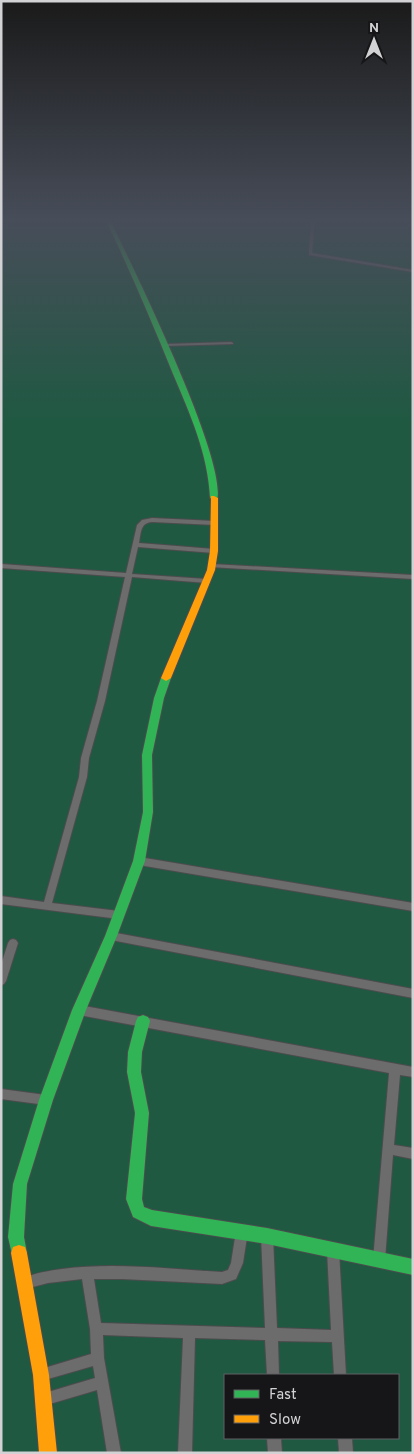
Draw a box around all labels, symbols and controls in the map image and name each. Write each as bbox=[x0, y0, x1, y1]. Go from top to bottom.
north arrow bbox=[349, 15, 399, 65]
text: N bbox=[369, 20, 379, 37]
legend bbox=[224, 1374, 399, 1439]
text: Fast bbox=[269, 1386, 297, 1405]
text: Slow bbox=[269, 1411, 301, 1430]

